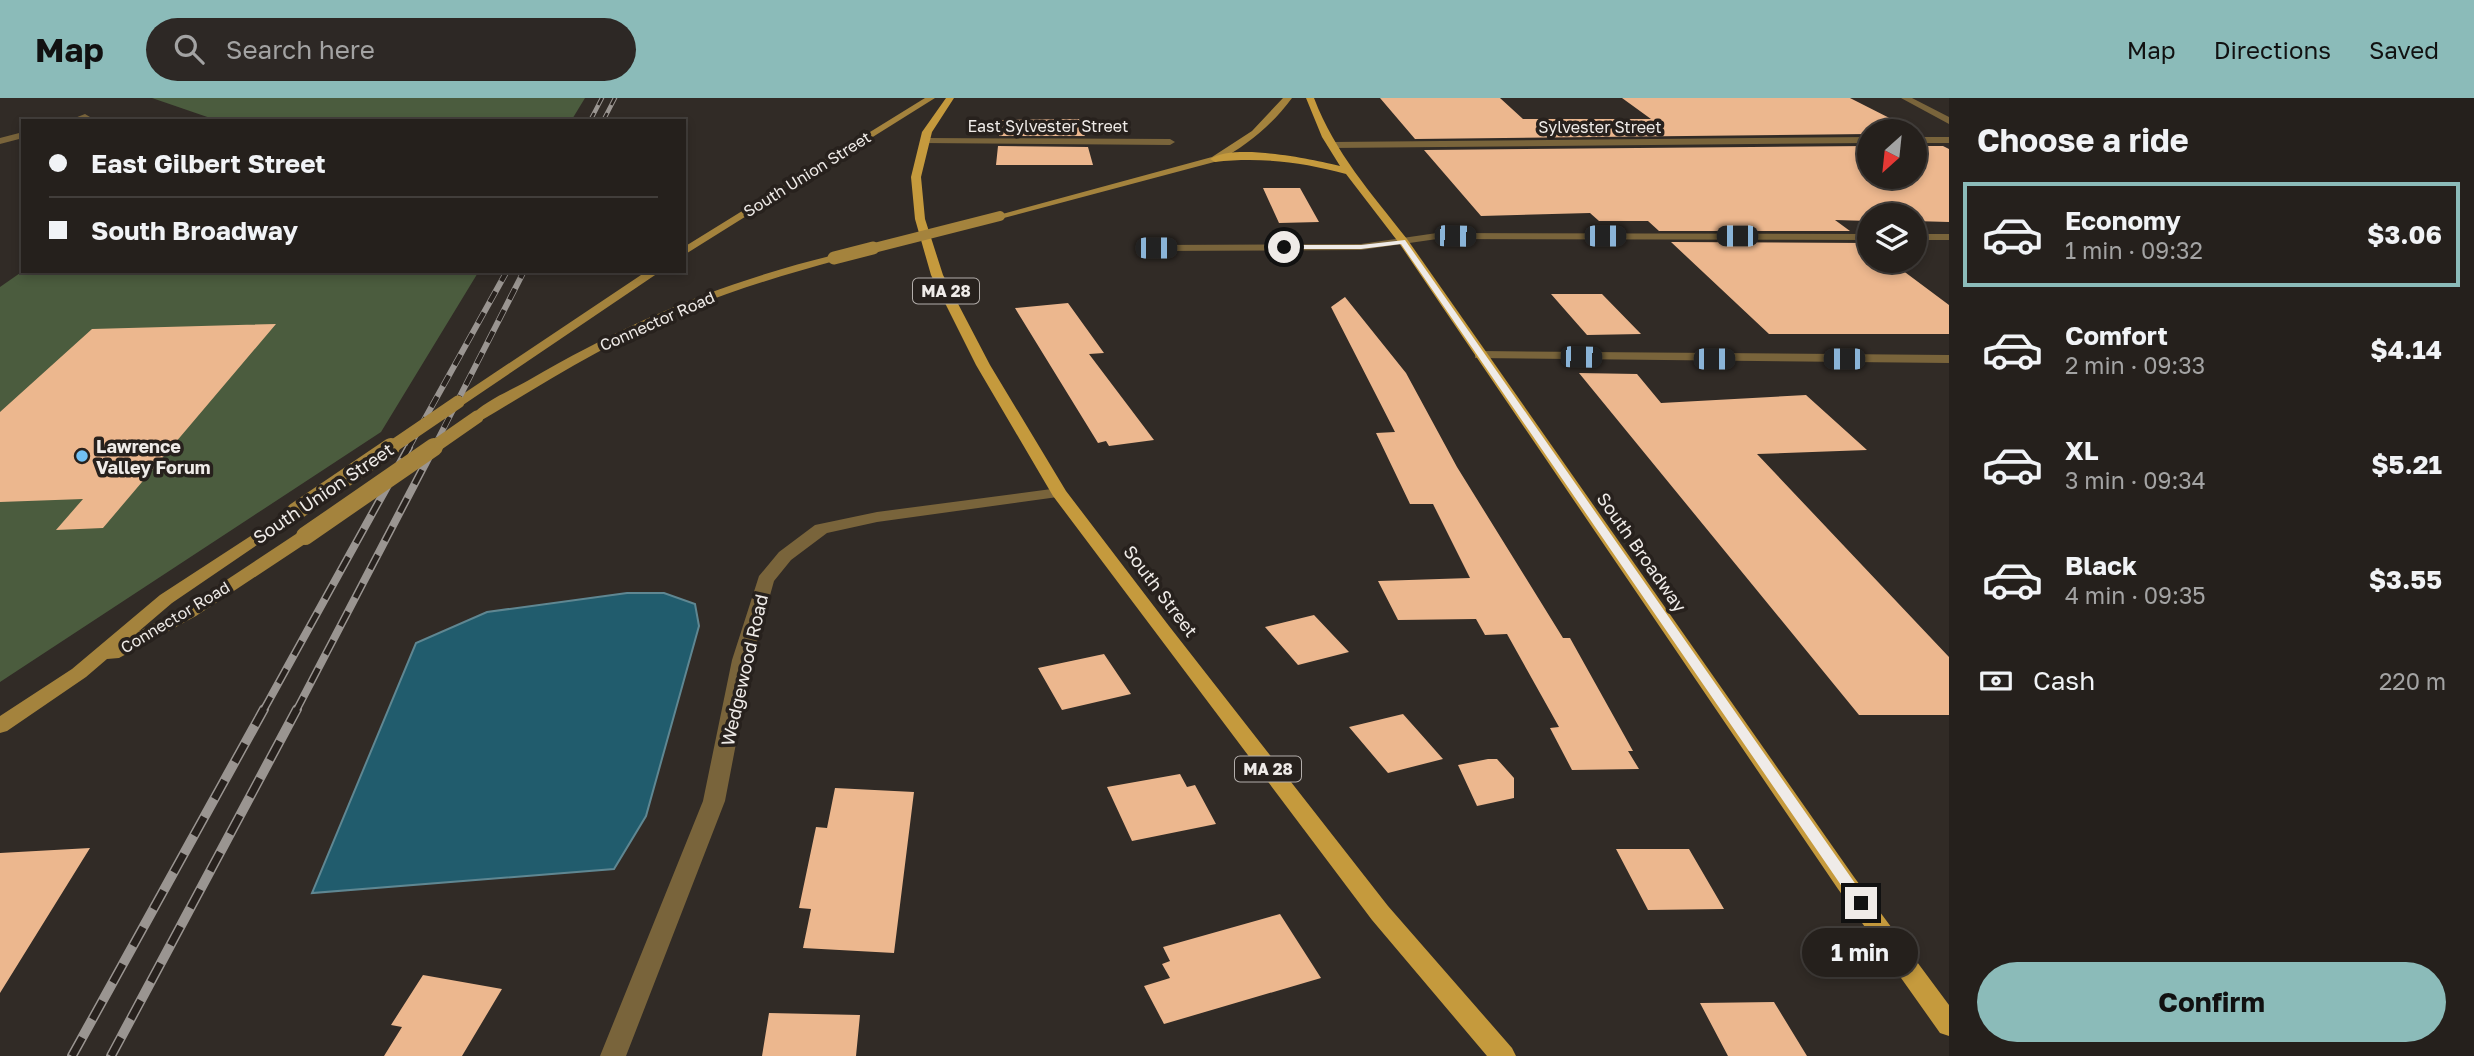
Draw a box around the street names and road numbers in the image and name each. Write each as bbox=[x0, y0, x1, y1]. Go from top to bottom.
street label: East Sylvester Street bbox=[967, 116, 1129, 136]
street label: Sylvester Street bbox=[1538, 117, 1662, 137]
street label: South Union Street bbox=[740, 127, 874, 221]
road number: MA 28 bbox=[913, 279, 979, 304]
street label: Connector Road bbox=[596, 287, 718, 355]
street label: South Union Street bbox=[249, 438, 397, 548]
street label: South Broadway bbox=[1593, 488, 1691, 616]
street label: South Street bbox=[1119, 541, 1203, 641]
street label: Connector Road bbox=[117, 577, 233, 657]
street label: Wedgewood Road bbox=[716, 592, 772, 748]
road number: MA 28 bbox=[1235, 756, 1301, 782]

